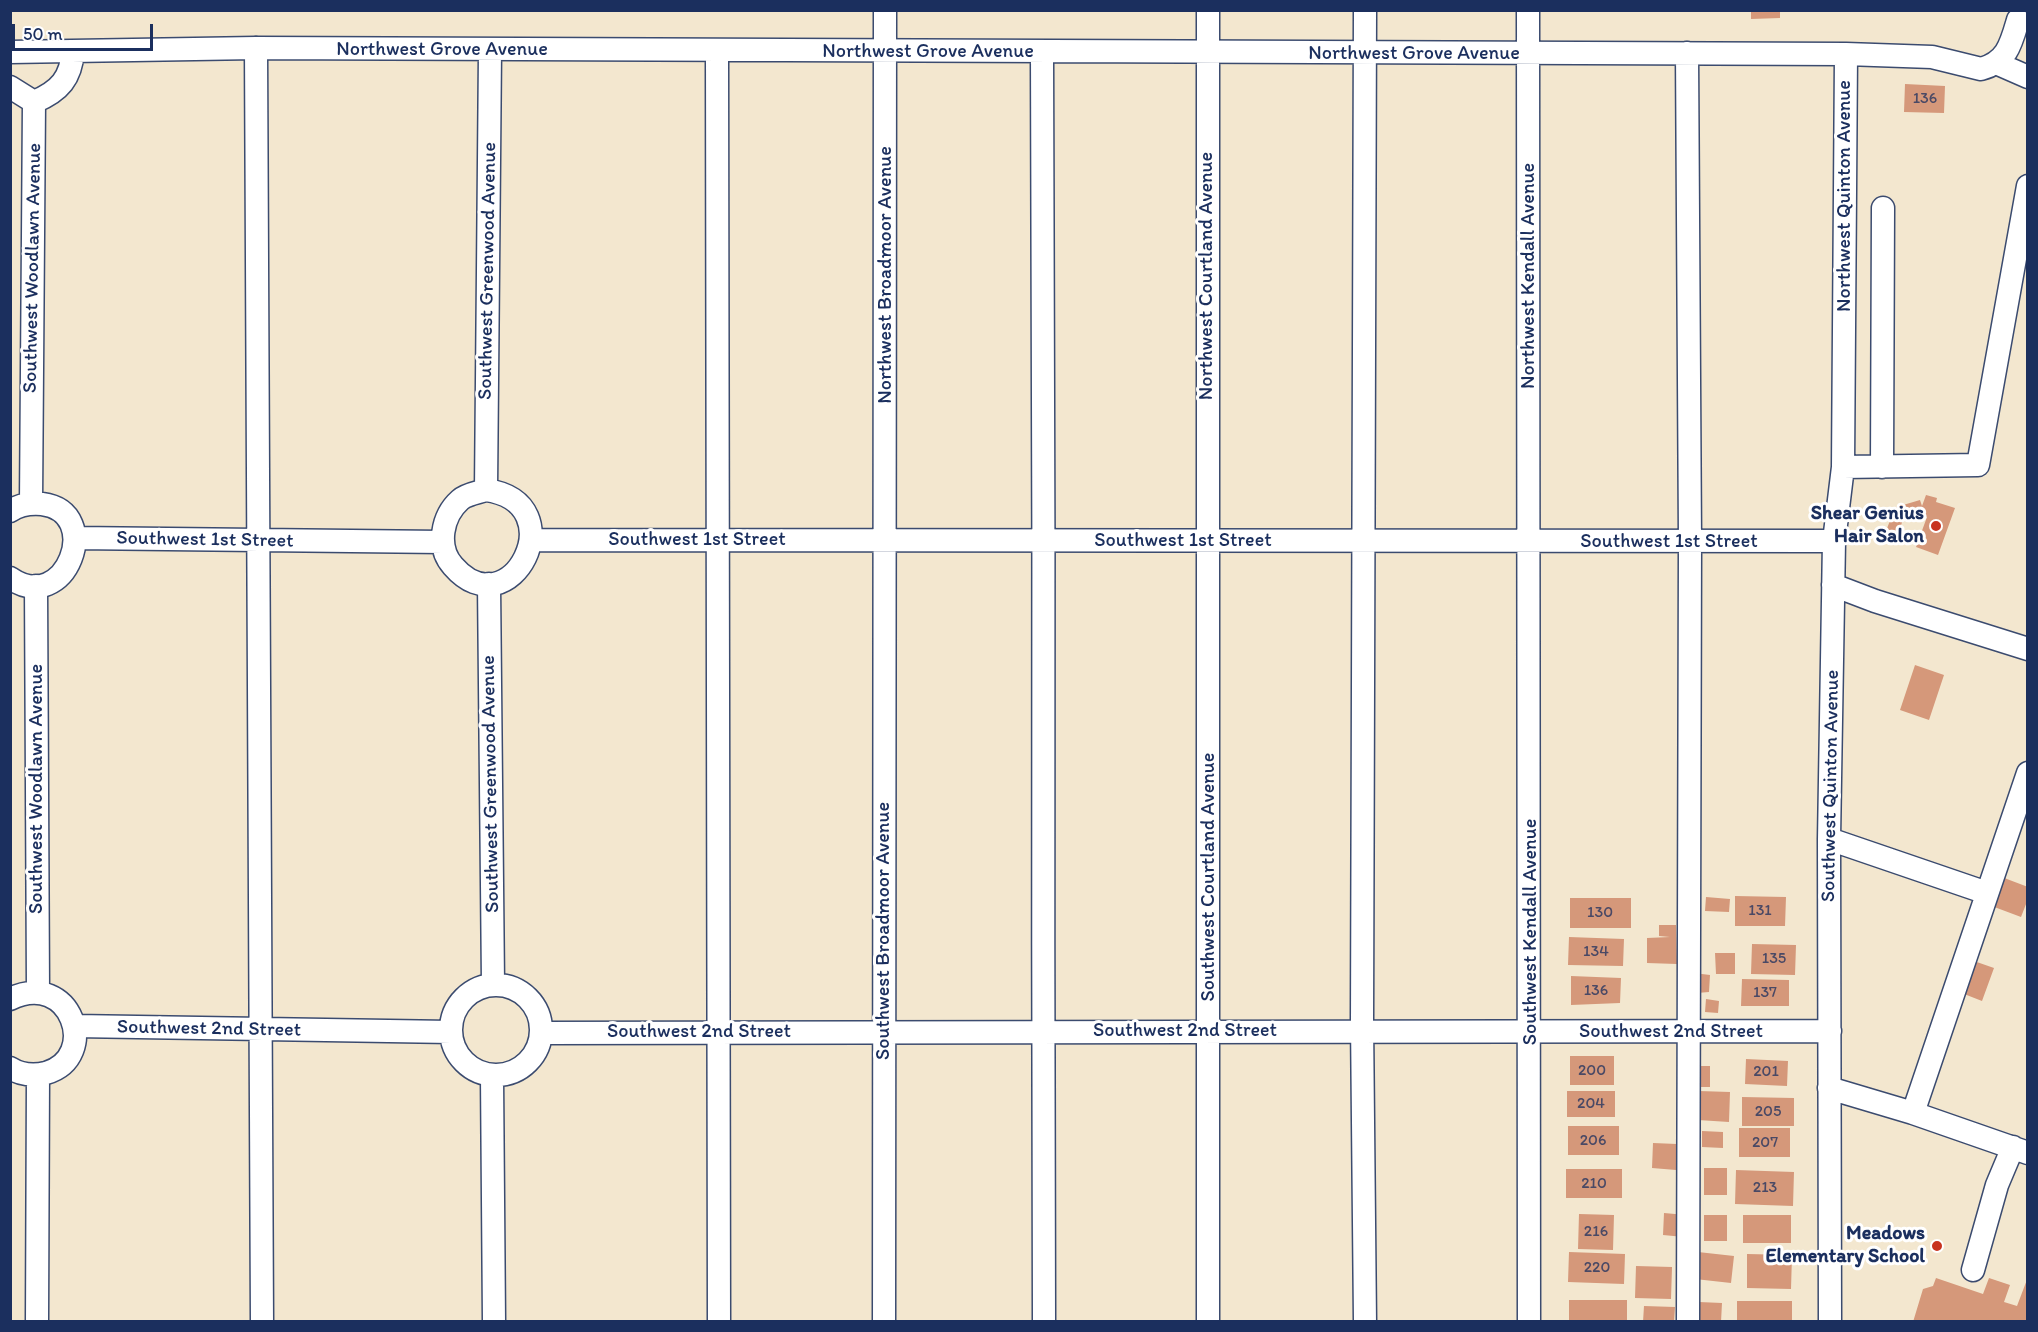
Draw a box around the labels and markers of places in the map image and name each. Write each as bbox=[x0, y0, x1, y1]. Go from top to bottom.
place label: Shear Genius Hair Salon bbox=[1811, 502, 1924, 549]
marker: Shear Genius Hair Salon bbox=[1929, 519, 1943, 533]
place label: Meadows Elementary School bbox=[1766, 1222, 1925, 1269]
marker: Meadows Elementary School bbox=[1930, 1239, 1944, 1253]

